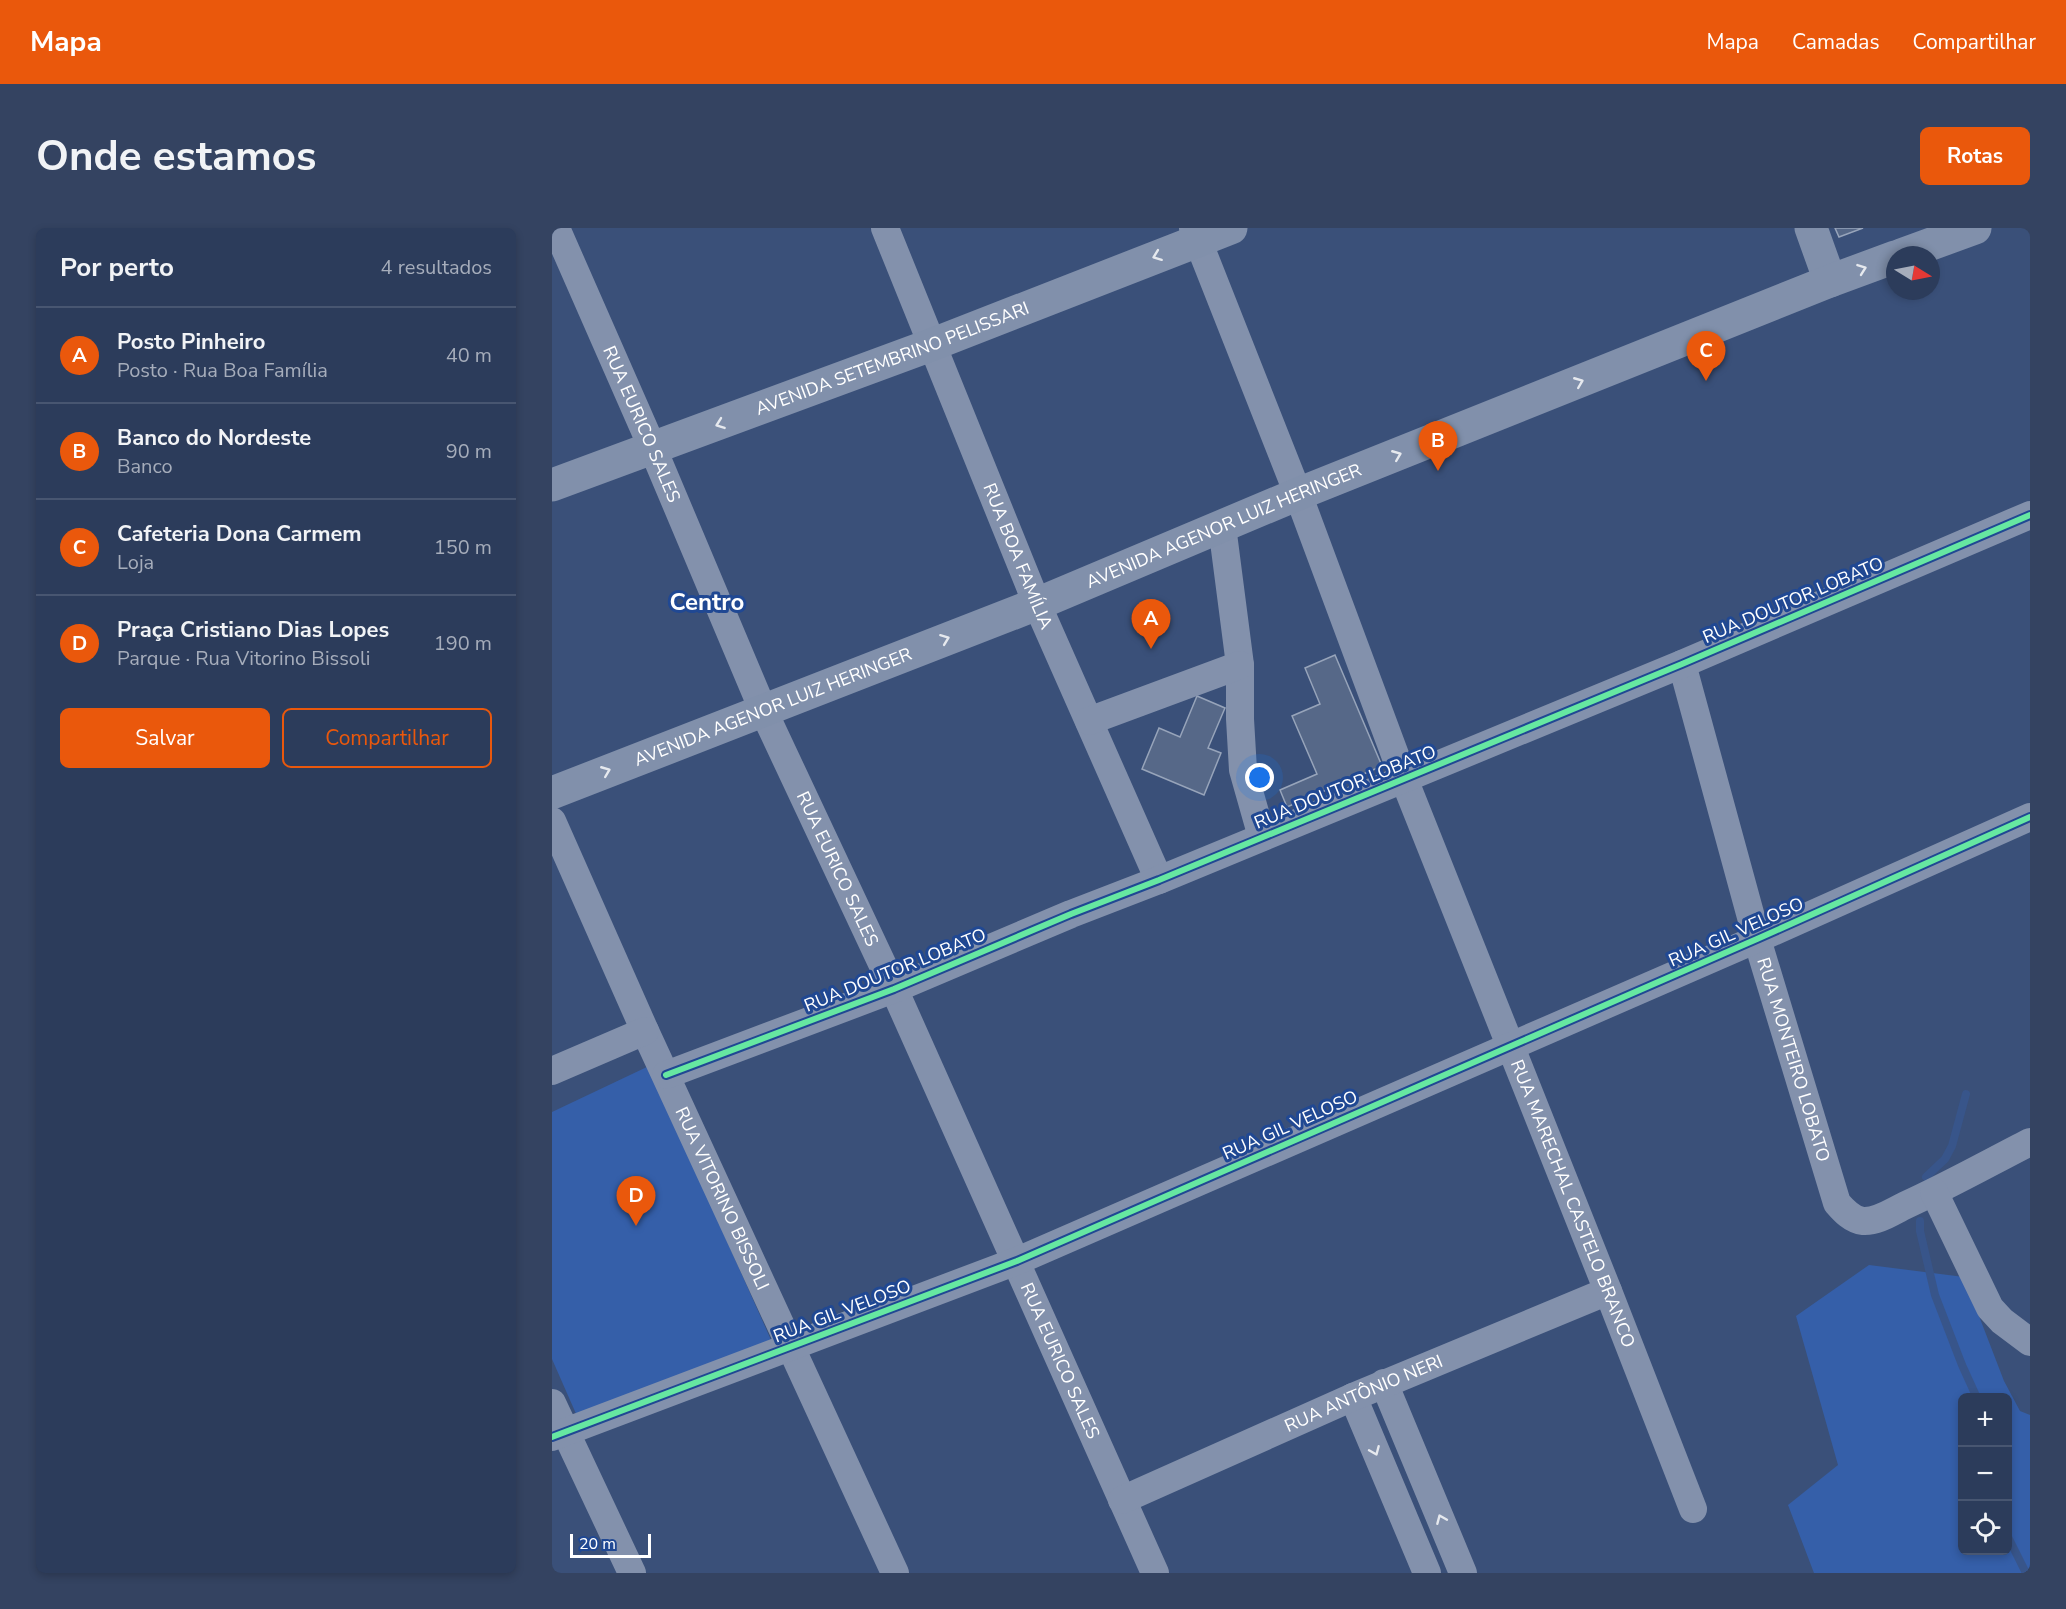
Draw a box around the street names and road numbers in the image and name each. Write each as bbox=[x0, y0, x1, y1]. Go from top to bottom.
street label: AVENIDA SETEMBRINO PELISSARI bbox=[752, 296, 1033, 421]
street label: RUA EURICO SALES bbox=[597, 342, 686, 506]
street label: AVENIDA AGENOR LUIZ HERINGER bbox=[1082, 458, 1365, 594]
street label: RUA BOA FAMÍLIA bbox=[977, 479, 1059, 633]
street label: RUA DOUTOR LOBATO bbox=[1699, 551, 1887, 649]
street label: AVENIDA AGENOR LUIZ HERINGER bbox=[630, 642, 915, 772]
street label: RUA DOUTOR LOBATO bbox=[1251, 740, 1439, 834]
street label: RUA EURICO SALES bbox=[791, 787, 884, 950]
street label: RUA GIL VELOSO bbox=[1665, 891, 1807, 973]
street label: RUA DOUTOR LOBATO bbox=[801, 923, 989, 1017]
street label: RUA MONTEIRO LOBATO bbox=[1751, 954, 1836, 1165]
street label: RUA MARECHAL CASTELO BRANCO bbox=[1505, 1056, 1641, 1351]
street label: RUA GIL VELOSO bbox=[1219, 1084, 1361, 1166]
street label: RUA VITORINO BISSOLI bbox=[670, 1103, 775, 1294]
street label: RUA GIL VELOSO bbox=[770, 1274, 914, 1348]
street label: RUA EURICO SALES bbox=[1015, 1279, 1106, 1443]
street label: RUA ANTÔNIO NERI bbox=[1281, 1349, 1446, 1438]

